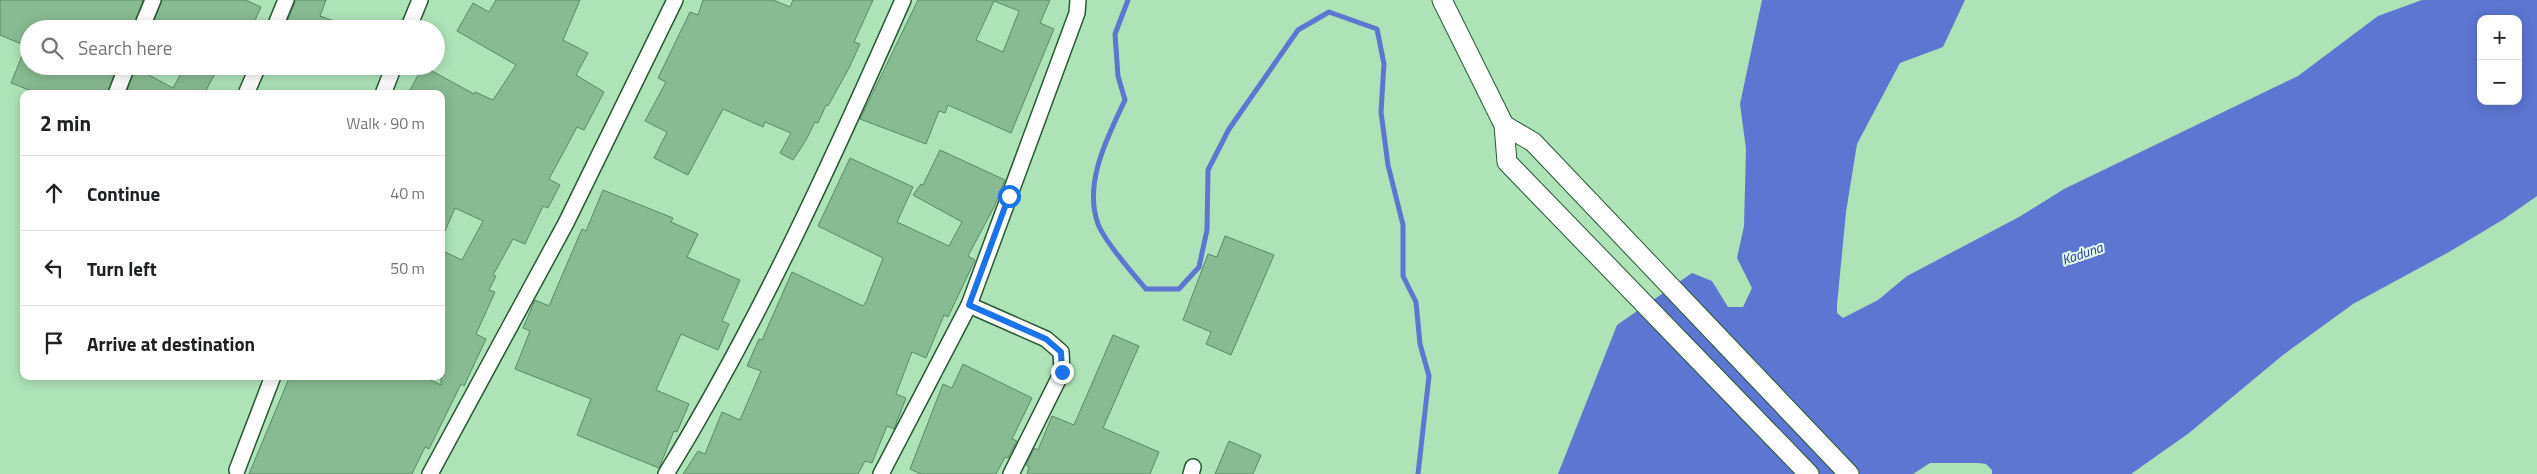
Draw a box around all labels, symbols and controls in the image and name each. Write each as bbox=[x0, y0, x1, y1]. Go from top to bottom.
map controls bbox=[2477, 15, 2522, 105]
button: + bbox=[2477, 15, 2522, 60]
search box bbox=[20, 20, 445, 75]
text: Search here bbox=[78, 33, 172, 62]
icon: search bbox=[38, 34, 66, 62]
button: − bbox=[2477, 60, 2522, 105]
text: 2 min bbox=[40, 107, 91, 139]
text: Walk · 90 m bbox=[346, 111, 425, 135]
icon: ahead bbox=[40, 179, 68, 207]
text: Continue bbox=[87, 179, 160, 208]
text: 40 m bbox=[390, 181, 425, 205]
route start bbox=[998, 185, 1021, 208]
water label: Kaduna bbox=[2059, 236, 2106, 270]
icon: left bbox=[40, 254, 68, 282]
text: Turn left bbox=[87, 254, 157, 283]
text: 50 m bbox=[390, 256, 425, 280]
icon: arrive bbox=[40, 329, 68, 357]
text: Arrive at destination bbox=[87, 329, 255, 358]
route end bbox=[1051, 361, 1074, 384]

